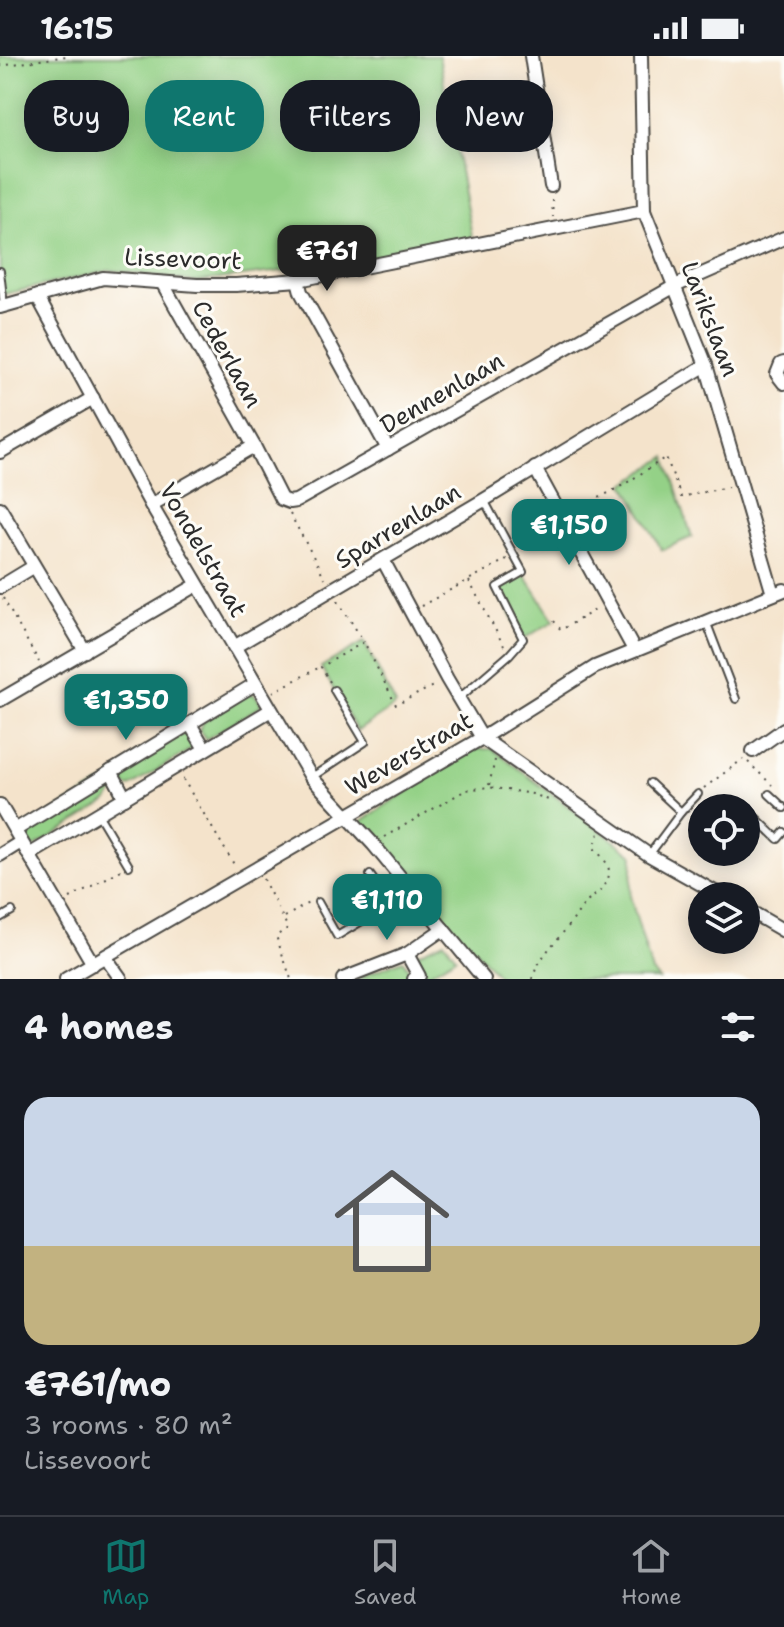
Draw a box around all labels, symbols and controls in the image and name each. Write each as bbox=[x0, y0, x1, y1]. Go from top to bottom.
text: 16:15 bbox=[40, 8, 114, 49]
chip: Buy bbox=[24, 80, 129, 152]
chip: Rent bbox=[145, 80, 264, 152]
chip: Filters bbox=[280, 80, 420, 152]
chip: New bbox=[436, 80, 553, 152]
pin: €761 bbox=[280, 225, 374, 293]
text: €761 bbox=[295, 233, 359, 268]
street label: Lissevoort bbox=[124, 241, 242, 277]
street label: Larikslaan bbox=[673, 257, 747, 381]
street label: Cederlaan bbox=[184, 295, 270, 413]
street label: Dennenlaan bbox=[374, 345, 510, 441]
street label: Sparrenlaan bbox=[329, 476, 467, 576]
street label: Vondelstraat bbox=[151, 477, 255, 623]
pin: €1,150 bbox=[504, 499, 634, 567]
text: €1,150 bbox=[530, 507, 608, 542]
pin: €1,350 bbox=[61, 674, 191, 742]
text: €1,350 bbox=[82, 682, 170, 717]
street label: Weverstraat bbox=[339, 705, 479, 803]
map controls bbox=[688, 794, 760, 954]
button: locate bbox=[688, 794, 760, 866]
pin: €1,110 bbox=[322, 874, 452, 942]
text: €1,110 bbox=[351, 882, 423, 917]
button: layers bbox=[688, 882, 760, 954]
text: 4 homes bbox=[24, 1004, 173, 1050]
icon: filters bbox=[716, 1005, 760, 1049]
icon: home bbox=[320, 1149, 464, 1293]
text: €761/mo bbox=[24, 1361, 171, 1407]
text: 3 rooms · 80 m² bbox=[24, 1407, 233, 1442]
text: Lissevoort bbox=[24, 1442, 151, 1477]
tab: Map bbox=[102, 1534, 149, 1611]
tab: Saved bbox=[354, 1534, 417, 1611]
tab: Home bbox=[621, 1534, 682, 1611]

